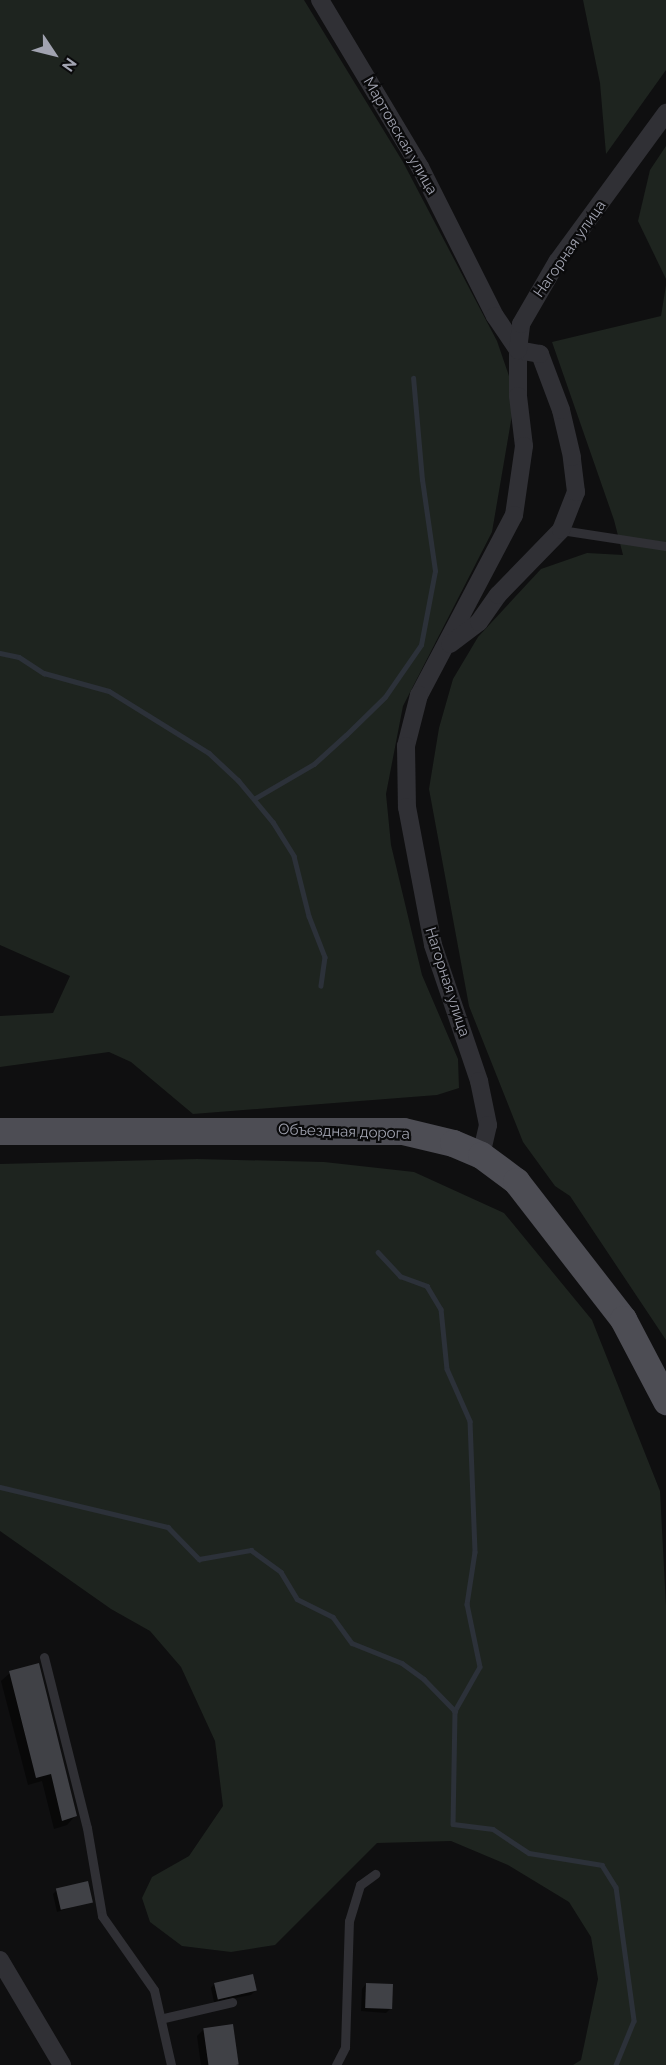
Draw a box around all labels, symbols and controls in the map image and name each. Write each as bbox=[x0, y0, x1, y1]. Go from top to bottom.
north arrow bbox=[24, 24, 84, 84]
text: N bbox=[58, 54, 80, 75]
street label: Мартовская улица bbox=[359, 74, 441, 198]
street label: Нагорная улица bbox=[530, 197, 610, 301]
street label: Нагорная улица bbox=[421, 925, 473, 1039]
street label: Объездная дорога bbox=[278, 1121, 410, 1143]

